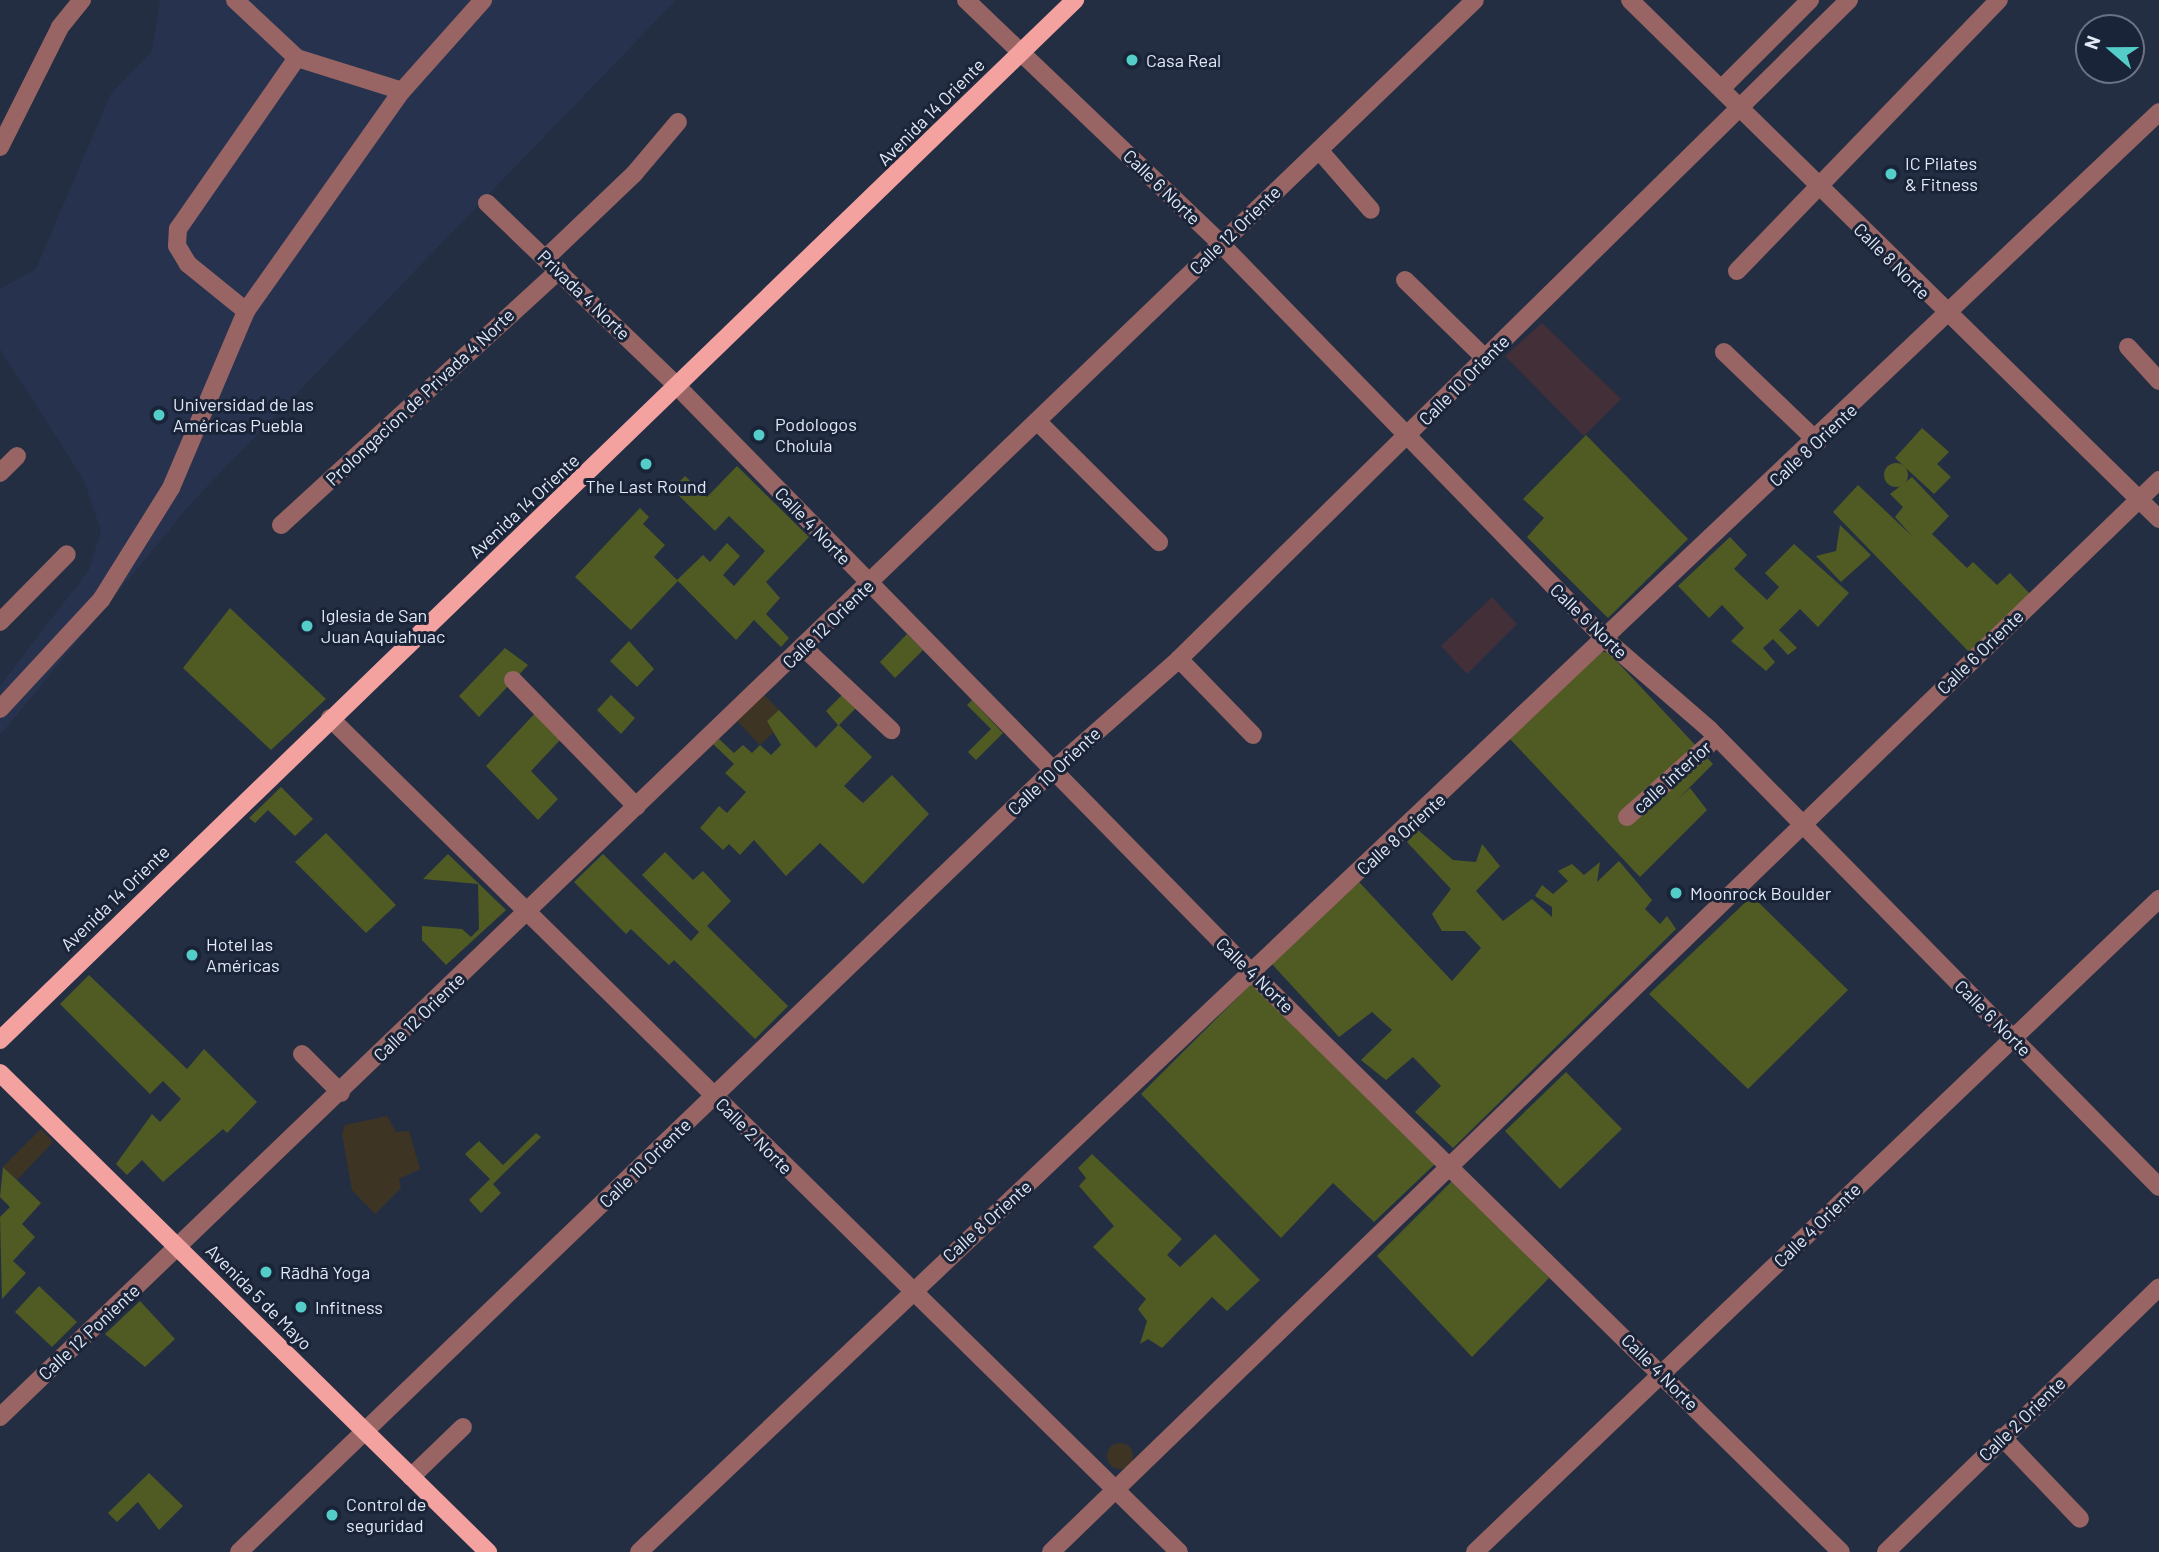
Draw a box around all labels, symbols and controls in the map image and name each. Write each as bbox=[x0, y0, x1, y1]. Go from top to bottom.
north arrow bbox=[2075, 14, 2145, 84]
text: N bbox=[2079, 32, 2105, 52]
place label: Casa Real bbox=[1146, 49, 1221, 71]
marker: Casa Real bbox=[1124, 52, 1140, 68]
street label: Avenida 14 Oriente bbox=[873, 54, 989, 170]
street label: Calle 6 Norte bbox=[1119, 145, 1205, 229]
place label: IC Pilates & Fitness bbox=[1905, 153, 1978, 196]
marker: IC Pilates & Fitness bbox=[1883, 166, 1899, 182]
street label: Calle 12 Oriente bbox=[1185, 181, 1285, 279]
street label: Calle 8 Norte bbox=[1849, 218, 1935, 304]
street label: Privada 4 Norte bbox=[533, 245, 635, 345]
street label: Prolongacion de Privada 4 Norte bbox=[321, 304, 519, 490]
street label: Calle 10 Oriente bbox=[1414, 330, 1514, 430]
place label: Universidad de las Américas Puebla bbox=[173, 394, 314, 436]
street label: Calle 8 Oriente bbox=[1765, 399, 1861, 491]
marker: Universidad de las Américas Puebla bbox=[151, 407, 167, 423]
place label: Podologos Cholula bbox=[775, 414, 857, 457]
marker: Podologos Cholula bbox=[749, 425, 769, 445]
street label: Avenida 14 Oriente bbox=[465, 450, 583, 562]
marker: The Last Round bbox=[638, 456, 654, 472]
place label: The Last Round bbox=[585, 475, 707, 497]
street label: Calle 4 Norte bbox=[771, 483, 855, 569]
street label: Calle 12 Oriente bbox=[778, 575, 878, 673]
street label: Calle 6 Norte bbox=[1546, 579, 1632, 663]
place label: Iglesia de San Juan Aquiahuac bbox=[321, 605, 445, 648]
street label: Calle 6 Oriente bbox=[1932, 605, 2028, 699]
marker: Iglesia de San Juan Aquiahuac bbox=[299, 618, 315, 634]
street label: Calle 10 Oriente bbox=[1003, 723, 1105, 819]
street label: calle interior bbox=[1628, 736, 1716, 818]
street label: Calle 8 Oriente bbox=[1352, 789, 1450, 879]
street label: Avenida 14 Oriente bbox=[56, 841, 174, 955]
place label: Moonrock Boulder bbox=[1690, 882, 1831, 904]
marker: Moonrock Boulder bbox=[1668, 885, 1684, 901]
street label: Calle 4 Norte bbox=[1212, 933, 1298, 1017]
place label: Hotel las Américas bbox=[206, 934, 280, 976]
marker: Hotel las Américas bbox=[184, 947, 200, 963]
street label: Calle 12 Oriente bbox=[369, 968, 469, 1066]
street label: Calle 6 Norte bbox=[1950, 975, 2036, 1061]
street label: Calle 2 Norte bbox=[711, 1093, 797, 1179]
street label: Calle 10 Oriente bbox=[595, 1114, 695, 1212]
street label: Calle 8 Oriente bbox=[938, 1176, 1036, 1266]
street label: Calle 4 Oriente bbox=[1769, 1178, 1865, 1272]
street label: Avenida 5 de Mayo bbox=[202, 1240, 316, 1354]
place label: Rādhā Yoga bbox=[280, 1261, 370, 1283]
marker: Rādhā Yoga bbox=[258, 1264, 274, 1280]
street label: Calle 12 Poniente bbox=[34, 1280, 144, 1384]
place label: Infitness bbox=[315, 1296, 383, 1318]
marker: Infitness bbox=[293, 1299, 309, 1315]
street label: Calle 4 Norte bbox=[1617, 1329, 1703, 1415]
street label: Calle 2 Oriente bbox=[1974, 1372, 2070, 1466]
place label: Control de seguridad bbox=[346, 1494, 426, 1536]
marker: Control de seguridad bbox=[324, 1507, 340, 1523]

